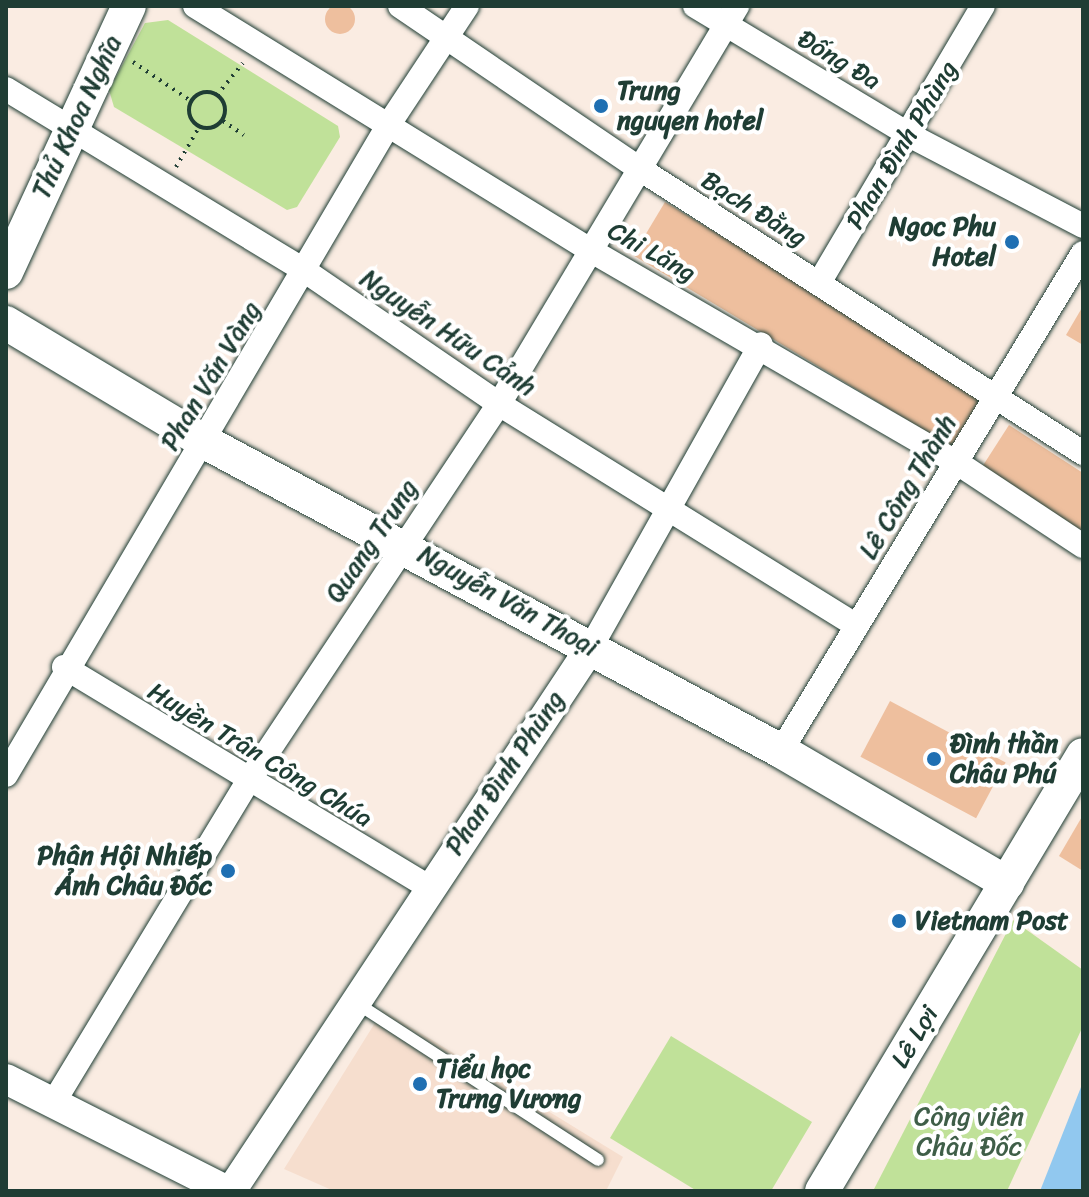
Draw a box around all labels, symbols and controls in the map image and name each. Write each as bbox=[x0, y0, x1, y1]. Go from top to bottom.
street label: Đống Đa bbox=[792, 23, 886, 97]
street label: Thủ Khoa Nghĩa bbox=[26, 31, 128, 203]
street label: Phan Đình Phùng bbox=[839, 55, 965, 235]
place label: Trung nguyen hotel bbox=[617, 75, 764, 136]
marker: Trung nguyen hotel bbox=[592, 97, 610, 115]
street label: Bạch Đằng bbox=[695, 164, 813, 254]
place label: Ngoc Phu Hotel bbox=[889, 211, 996, 272]
street label: Chi Lăng bbox=[602, 215, 702, 289]
marker: Ngoc Phu Hotel bbox=[1003, 233, 1021, 251]
street label: Nguyễn Hữu Cảnh bbox=[354, 263, 542, 403]
street label: Phan Văn Vàng bbox=[155, 297, 267, 455]
street label: Lê Công Thành bbox=[852, 409, 964, 565]
street label: Quang Trung bbox=[319, 474, 425, 608]
street label: Nguyễn Văn Thoại bbox=[412, 538, 604, 664]
street label: Huyền Trân Công Chúa bbox=[142, 676, 378, 834]
street label: Phan Đình Phùng bbox=[439, 685, 571, 861]
place label: Đình thần Châu Phú bbox=[950, 728, 1059, 790]
marker: Đình thần Châu Phú bbox=[925, 750, 943, 768]
place label: Phân Hội Nhiếp Ảnh Châu Đốc bbox=[37, 840, 212, 902]
marker: Phân Hội Nhiếp Ảnh Châu Đốc bbox=[219, 862, 237, 880]
place label: Vietnam Post bbox=[915, 905, 1068, 937]
marker: Vietnam Post bbox=[890, 912, 908, 930]
street label: Lê Lợi bbox=[884, 1000, 946, 1074]
place label: Tiểu học Trưng Vương bbox=[436, 1053, 581, 1114]
marker: Tiểu học Trưng Vương bbox=[411, 1075, 429, 1093]
park label: Công viên Châu Đốc bbox=[914, 1101, 1024, 1162]

